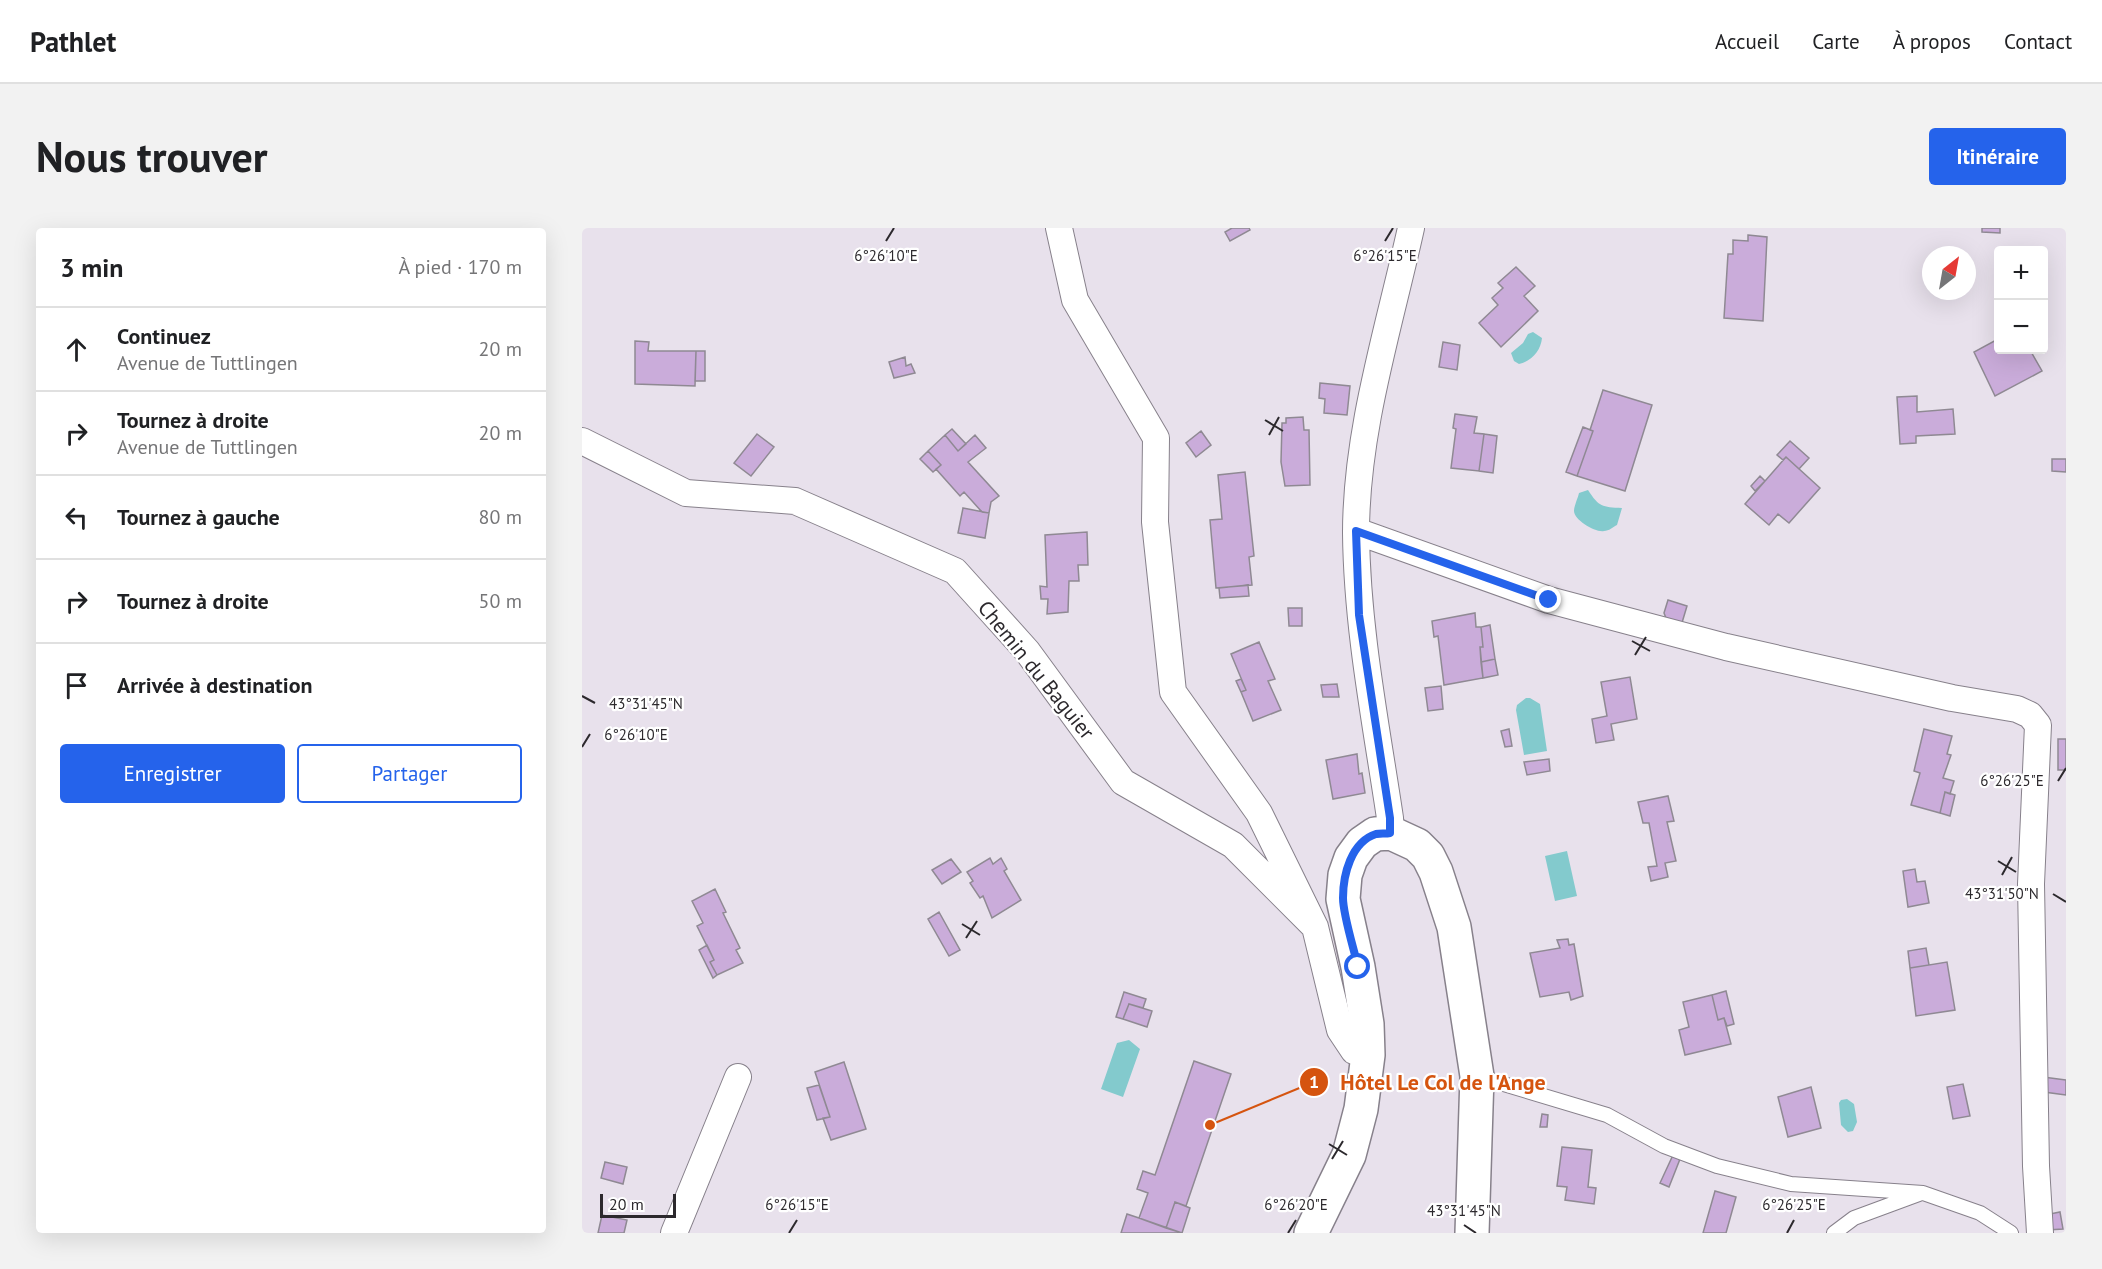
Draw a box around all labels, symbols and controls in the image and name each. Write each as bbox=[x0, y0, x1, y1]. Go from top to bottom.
text: Pathlet bbox=[30, 23, 116, 60]
text: Accueil bbox=[1715, 28, 1779, 55]
text: Carte bbox=[1812, 28, 1860, 55]
text: À propos bbox=[1893, 28, 1971, 55]
text: Contact bbox=[2004, 28, 2072, 55]
button: Itinéraire bbox=[1929, 128, 2066, 185]
text: Nous trouver bbox=[36, 129, 267, 184]
text: 6°26'10"E bbox=[854, 246, 918, 265]
text: 6°26'15"E bbox=[1353, 246, 1417, 265]
north arrow bbox=[1922, 246, 1976, 300]
map controls bbox=[1994, 246, 2048, 354]
button: + bbox=[1994, 246, 2048, 300]
text: 3 min bbox=[60, 251, 123, 284]
text: À pied · 170 m bbox=[398, 254, 522, 280]
button: − bbox=[1994, 300, 2048, 354]
text: Continuez bbox=[117, 322, 211, 350]
icon: ahead bbox=[60, 333, 93, 366]
text: 20 m bbox=[479, 336, 522, 362]
text: Avenue de Tuttlingen bbox=[117, 350, 298, 376]
text: Tournez à droite bbox=[117, 406, 269, 434]
icon: right bbox=[60, 417, 93, 450]
text: 20 m bbox=[479, 420, 522, 446]
text: Avenue de Tuttlingen bbox=[117, 434, 298, 460]
icon: left bbox=[60, 501, 93, 534]
text: Tournez à gauche bbox=[117, 503, 280, 531]
text: 80 m bbox=[479, 504, 522, 530]
icon: right bbox=[60, 585, 93, 618]
route end bbox=[1535, 586, 1561, 612]
text: Tournez à droite bbox=[117, 587, 269, 615]
text: 50 m bbox=[479, 588, 522, 614]
street label: Chemin du Baguier bbox=[972, 595, 1101, 745]
icon: arrive bbox=[60, 669, 93, 702]
text: Arrivée à destination bbox=[117, 671, 313, 699]
text: 43°31'45"N bbox=[609, 694, 683, 713]
text: 6°26'10"E bbox=[604, 725, 668, 744]
button: Enregistrer bbox=[60, 744, 285, 803]
button: Partager bbox=[297, 744, 522, 803]
text: 6°26'25"E bbox=[1980, 771, 2044, 790]
text: 43°31'50"N bbox=[1965, 884, 2039, 903]
route start bbox=[1344, 953, 1370, 979]
callout: Hôtel Le Col de l'Ange bbox=[1299, 1062, 1558, 1102]
text: Hôtel Le Col de l'Ange bbox=[1340, 1068, 1546, 1096]
text: 1 bbox=[1309, 1070, 1319, 1093]
scale bar bbox=[600, 1191, 676, 1218]
text: 20 m bbox=[609, 1194, 644, 1214]
text: 6°26'15"E bbox=[765, 1195, 829, 1214]
text: 6°26'20"E bbox=[1264, 1195, 1328, 1214]
text: 6°26'25"E bbox=[1762, 1195, 1826, 1214]
text: 43°31'45"N bbox=[1427, 1201, 1501, 1220]

